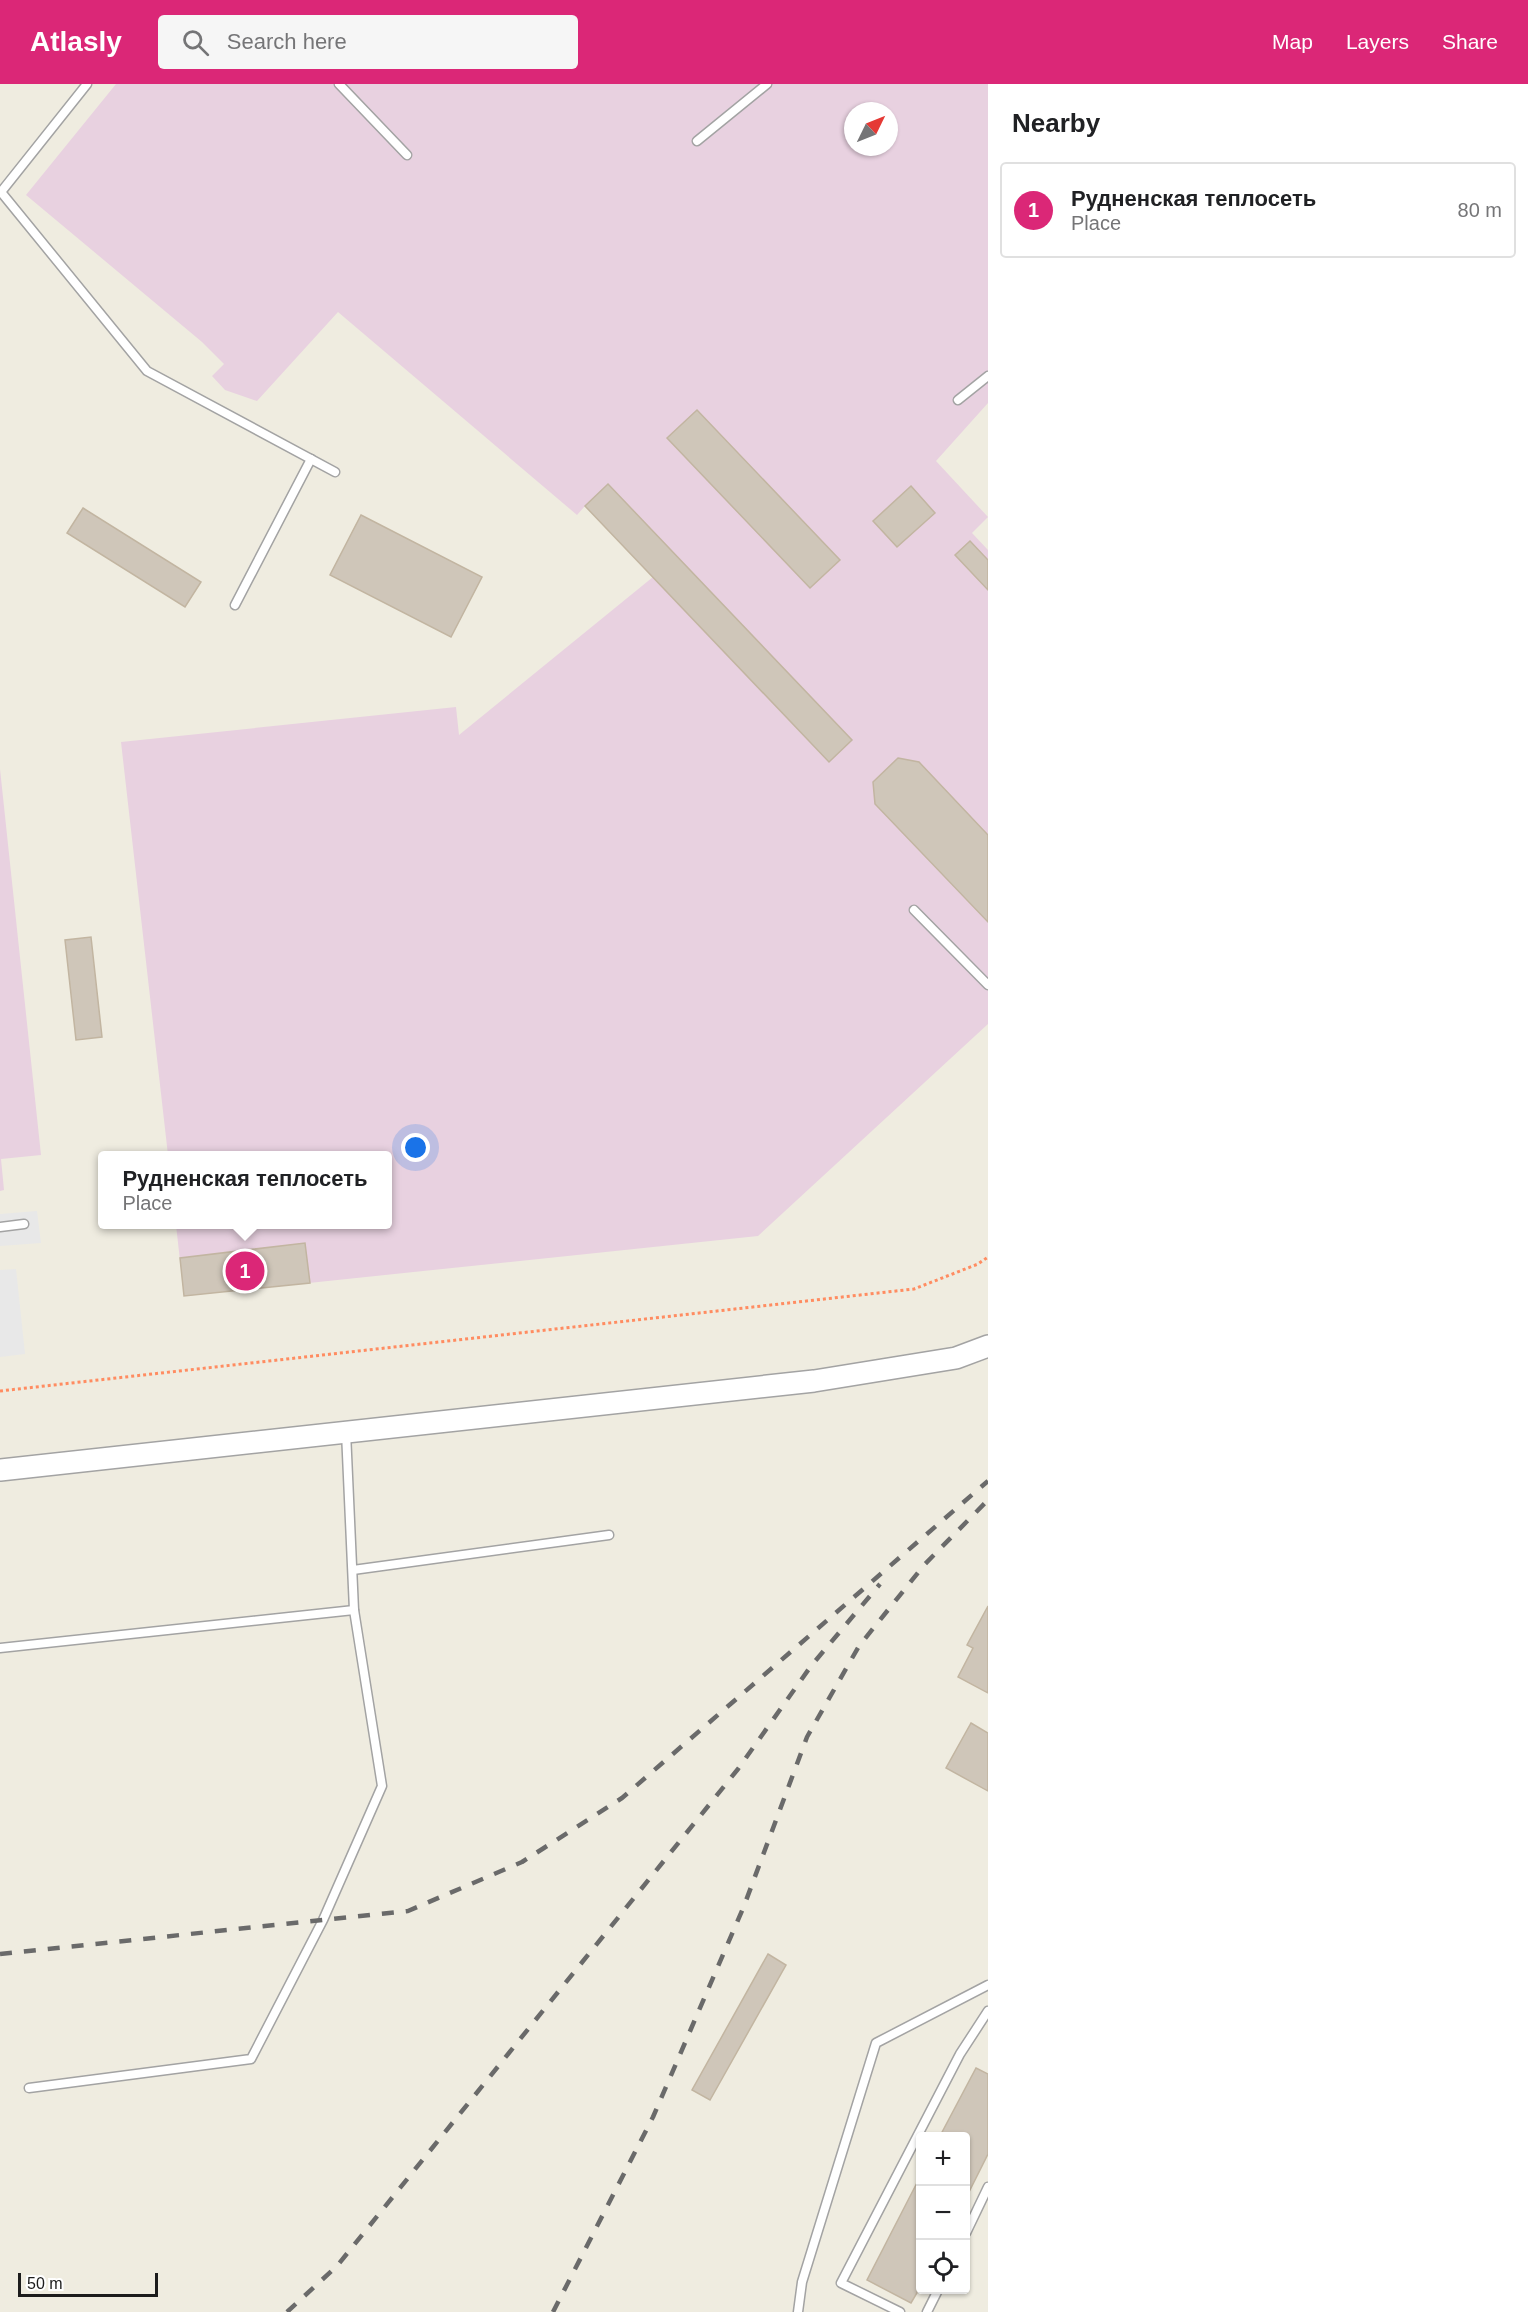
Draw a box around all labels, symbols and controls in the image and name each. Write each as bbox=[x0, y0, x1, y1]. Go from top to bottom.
search box bbox=[158, 15, 578, 69]
text: Atlasly bbox=[30, 26, 122, 57]
icon: search bbox=[179, 26, 212, 59]
text: Search here bbox=[227, 29, 347, 54]
text: Map bbox=[1272, 30, 1313, 53]
text: Layers bbox=[1346, 30, 1409, 53]
text: Share bbox=[1442, 30, 1498, 53]
north arrow bbox=[844, 102, 898, 156]
text: Nearby bbox=[1012, 108, 1100, 138]
text: Рудненская теплосеть bbox=[1071, 186, 1316, 211]
text: 1 bbox=[1028, 199, 1039, 221]
text: 80 m bbox=[1458, 199, 1502, 221]
text: Place bbox=[1071, 212, 1121, 234]
your location bbox=[401, 1133, 430, 1162]
popup bbox=[98, 1151, 392, 1229]
text: Рудненская теплосеть bbox=[122, 1166, 368, 1191]
text: Place bbox=[122, 1192, 172, 1214]
pin: 1 bbox=[226, 1248, 264, 1294]
map controls bbox=[916, 2132, 970, 2294]
button: + bbox=[916, 2132, 970, 2186]
button: − bbox=[916, 2186, 970, 2240]
button: locate bbox=[916, 2240, 970, 2294]
scale bar bbox=[18, 2270, 158, 2298]
text: 50 m bbox=[27, 2275, 63, 2292]

